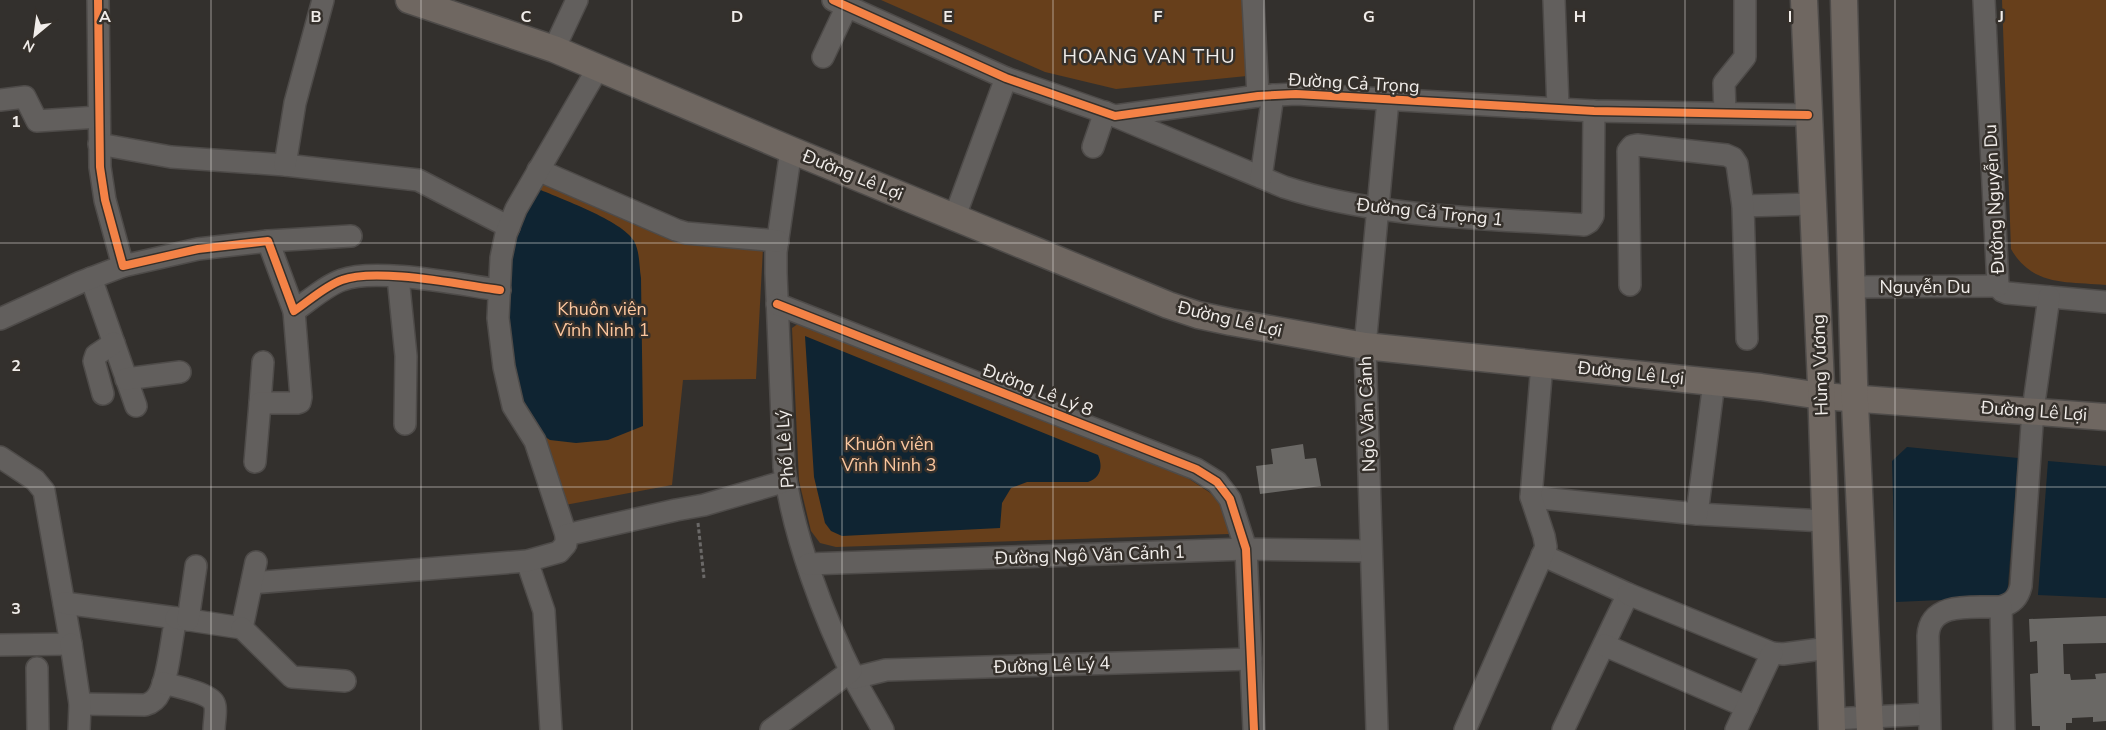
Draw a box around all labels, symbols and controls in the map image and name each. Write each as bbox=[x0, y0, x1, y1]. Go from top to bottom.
text: A bbox=[99, 6, 111, 28]
text: B bbox=[310, 6, 322, 28]
text: C bbox=[521, 6, 532, 28]
text: D bbox=[731, 6, 743, 28]
text: E bbox=[943, 6, 953, 28]
text: F bbox=[1154, 6, 1163, 28]
text: G bbox=[1363, 6, 1375, 28]
text: H bbox=[1574, 6, 1586, 28]
text: I bbox=[1788, 6, 1792, 28]
text: J bbox=[1997, 6, 2004, 28]
north arrow bbox=[10, 10, 60, 60]
text: N bbox=[20, 35, 38, 57]
district label: HOANG VAN THU bbox=[1063, 44, 1235, 70]
street label: Đường Cả Trọng bbox=[1287, 68, 1420, 98]
text: 1 bbox=[11, 111, 21, 133]
street label: Đường Nguyễn Du bbox=[1978, 124, 2010, 275]
street label: Đường Lê Lợi bbox=[798, 144, 907, 206]
street label: Đường Cả Trọng 1 bbox=[1355, 192, 1504, 232]
street label: Nguyễn Du bbox=[1880, 275, 1970, 299]
street label: Đường Lê Lợi bbox=[1174, 295, 1285, 343]
park label: Khuôn viên Vĩnh Ninh 1 bbox=[553, 297, 650, 342]
street label: Hùng Vương bbox=[1806, 314, 1834, 416]
text: 2 bbox=[11, 355, 21, 377]
street label: Đường Lê Lợi bbox=[1576, 355, 1685, 391]
street label: Ngô Văn Cảnh bbox=[1353, 356, 1381, 472]
street label: Đường Lê Lý 8 bbox=[978, 358, 1097, 422]
street label: Đường Lê Lợi bbox=[1979, 395, 2088, 427]
street label: Phố Lê Lý bbox=[770, 408, 800, 489]
park label: Khuôn viên Vĩnh Ninh 3 bbox=[840, 432, 937, 477]
street label: Đường Ngô Văn Cảnh 1 bbox=[993, 540, 1186, 570]
text: 3 bbox=[11, 598, 21, 620]
street label: Đường Lê Lý 4 bbox=[992, 651, 1111, 679]

